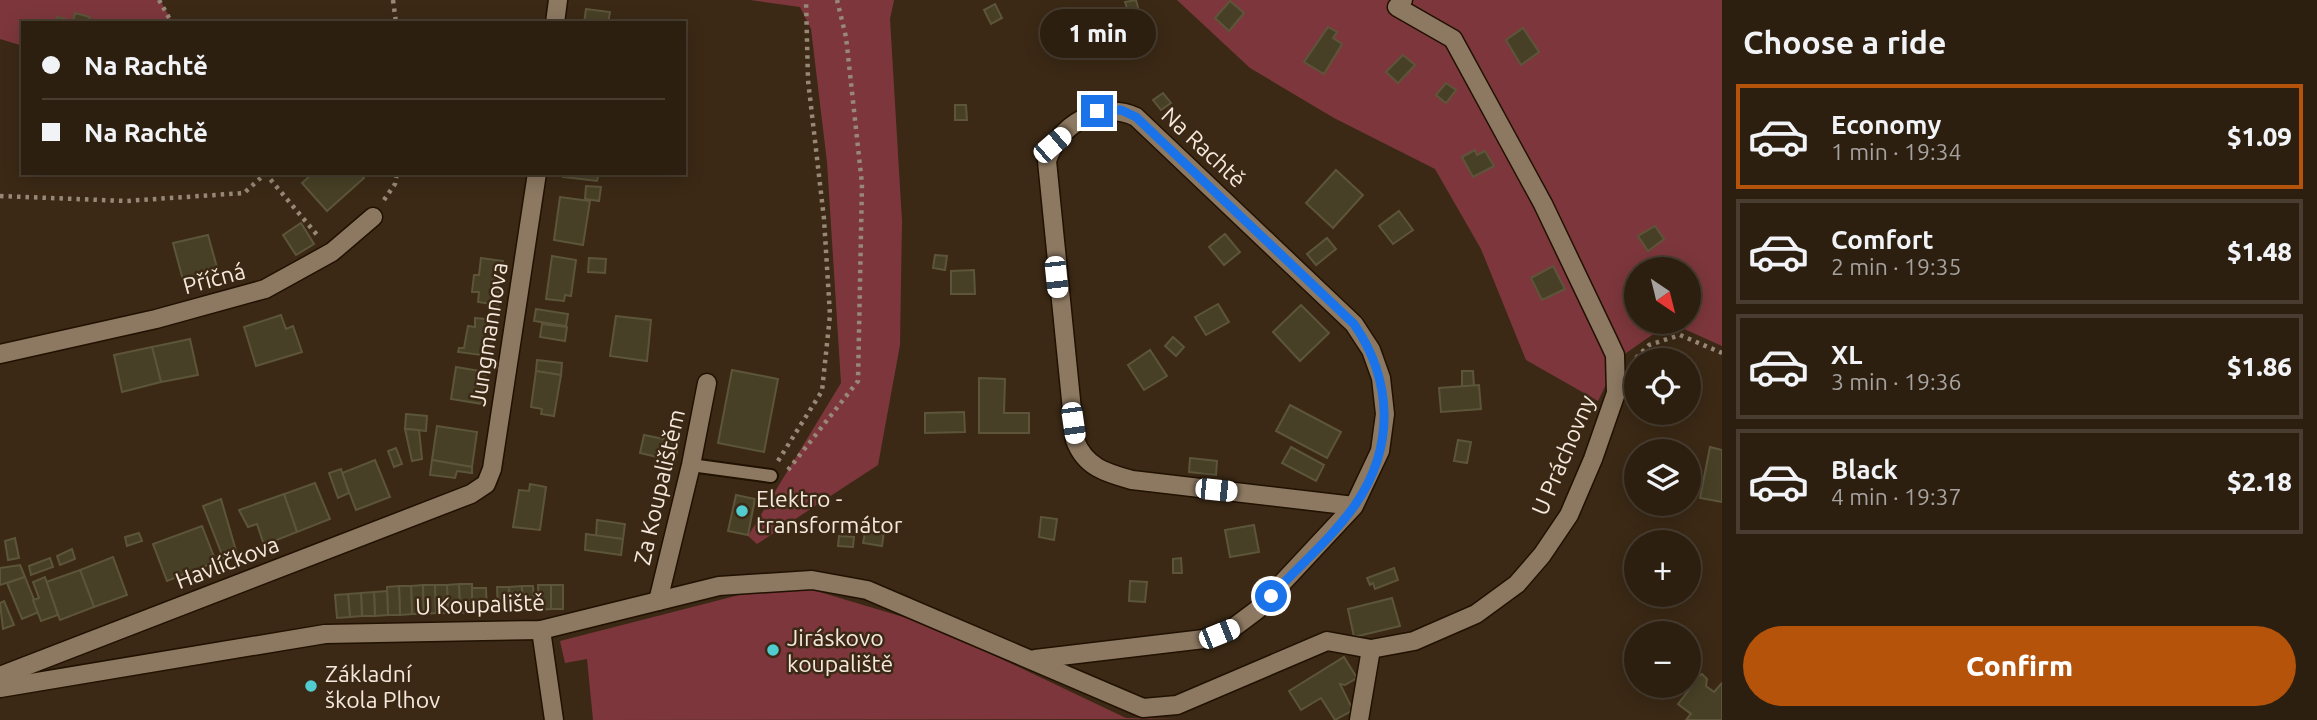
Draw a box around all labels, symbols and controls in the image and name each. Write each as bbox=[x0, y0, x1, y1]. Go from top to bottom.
callout: 1 min bbox=[1039, 10, 1155, 58]
text: 1 min bbox=[1069, 21, 1127, 46]
text: Choose a ride bbox=[1743, 24, 1946, 60]
text: Na Rachtě bbox=[84, 51, 208, 80]
route end bbox=[1081, 95, 1113, 127]
street label: Na Rachtě bbox=[1157, 102, 1251, 192]
icon: car bbox=[1747, 105, 1810, 168]
text: Economy bbox=[1831, 110, 1941, 139]
text: Na Rachtě bbox=[84, 118, 208, 147]
text: $1.09 bbox=[2227, 122, 2292, 151]
car bbox=[1030, 123, 1075, 167]
text: 1 min · 19:34 bbox=[1831, 139, 1962, 164]
icon: car bbox=[1747, 220, 1810, 283]
text: Comfort bbox=[1831, 225, 1934, 254]
text: $1.48 bbox=[2227, 237, 2292, 266]
text: 2 min · 19:35 bbox=[1831, 254, 1962, 279]
car bbox=[1044, 255, 1069, 299]
north arrow bbox=[1624, 257, 1701, 334]
map controls bbox=[1624, 257, 1701, 698]
street label: Příčná bbox=[180, 258, 248, 298]
street label: Jungmannova bbox=[464, 260, 512, 408]
icon: car bbox=[1747, 335, 1810, 398]
text: XL bbox=[1831, 340, 1862, 369]
button: locate bbox=[1624, 348, 1701, 425]
text: $1.86 bbox=[2227, 352, 2292, 381]
text: 3 min · 19:36 bbox=[1831, 369, 1962, 394]
street label: U Práchovny bbox=[1527, 391, 1599, 519]
car bbox=[1060, 401, 1087, 445]
street label: Za Koupalištěm bbox=[629, 407, 689, 567]
button: layers bbox=[1624, 439, 1701, 516]
icon: car bbox=[1747, 450, 1810, 513]
text: Black bbox=[1831, 455, 1898, 484]
text: $2.18 bbox=[2227, 467, 2292, 496]
car bbox=[1195, 477, 1238, 503]
text: 4 min · 19:37 bbox=[1831, 484, 1962, 509]
place label: Elektro - transformátor bbox=[756, 486, 903, 537]
marker: Elektro - transformátor bbox=[734, 503, 750, 519]
button: + bbox=[1624, 530, 1701, 607]
street label: Havlíčkova bbox=[172, 531, 282, 593]
route start bbox=[1255, 580, 1287, 612]
street label: U Koupaliště bbox=[415, 589, 545, 619]
car bbox=[1196, 616, 1243, 652]
button: − bbox=[1624, 621, 1701, 698]
place label: Jiráskovo koupaliště bbox=[787, 625, 893, 676]
button: Confirm bbox=[1743, 626, 2296, 706]
marker: Jiráskovo koupaliště bbox=[765, 642, 781, 658]
place label: Základní škola Plhov bbox=[325, 661, 440, 712]
marker: Základní škola Plhov bbox=[303, 678, 319, 694]

